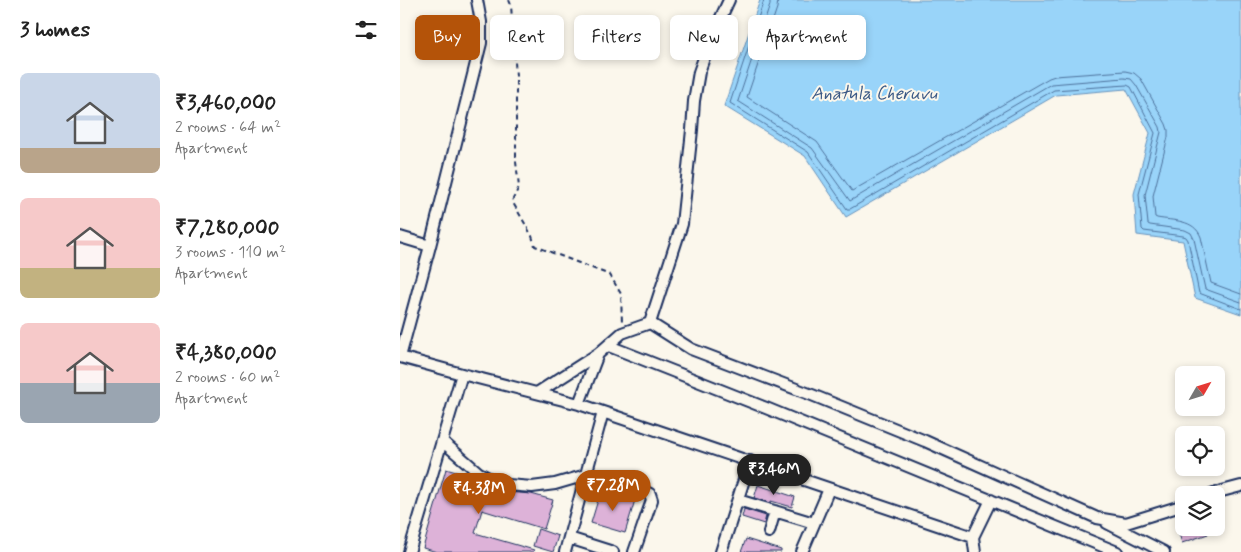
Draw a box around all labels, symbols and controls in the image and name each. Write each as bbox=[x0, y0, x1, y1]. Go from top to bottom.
chip: Buy bbox=[415, 15, 480, 60]
chip: Rent bbox=[490, 15, 564, 60]
chip: Filters bbox=[574, 15, 660, 60]
chip: New bbox=[670, 15, 738, 60]
chip: Apartment bbox=[748, 15, 866, 60]
text: 3 homes bbox=[20, 16, 90, 44]
icon: filters bbox=[352, 16, 380, 44]
water label: Anatula Cheruvu bbox=[811, 82, 938, 106]
text: ₹3,460,000 bbox=[175, 89, 276, 117]
icon: home bbox=[60, 93, 120, 153]
text: 2 rooms · 64 m² bbox=[175, 117, 281, 138]
text: Apartment bbox=[175, 138, 248, 159]
text: ₹7,280,000 bbox=[175, 214, 279, 242]
icon: home bbox=[60, 218, 120, 278]
text: 3 rooms · 110 m² bbox=[175, 242, 286, 263]
text: Apartment bbox=[175, 263, 248, 284]
text: ₹4,380,000 bbox=[175, 339, 277, 367]
icon: home bbox=[60, 343, 120, 403]
north arrow bbox=[1175, 366, 1225, 416]
map controls bbox=[1175, 366, 1225, 536]
text: 2 rooms · 60 m² bbox=[175, 367, 280, 388]
text: Apartment bbox=[175, 388, 248, 409]
button: locate bbox=[1175, 426, 1225, 476]
pin: ₹3.46M bbox=[733, 454, 815, 496]
text: ₹3.46M bbox=[748, 459, 800, 480]
pin: ₹7.28M bbox=[572, 470, 654, 512]
pin: ₹4.38M bbox=[438, 472, 520, 515]
text: ₹7.28M bbox=[587, 475, 639, 496]
text: ₹4.38M bbox=[453, 478, 505, 499]
button: layers bbox=[1175, 486, 1225, 536]

